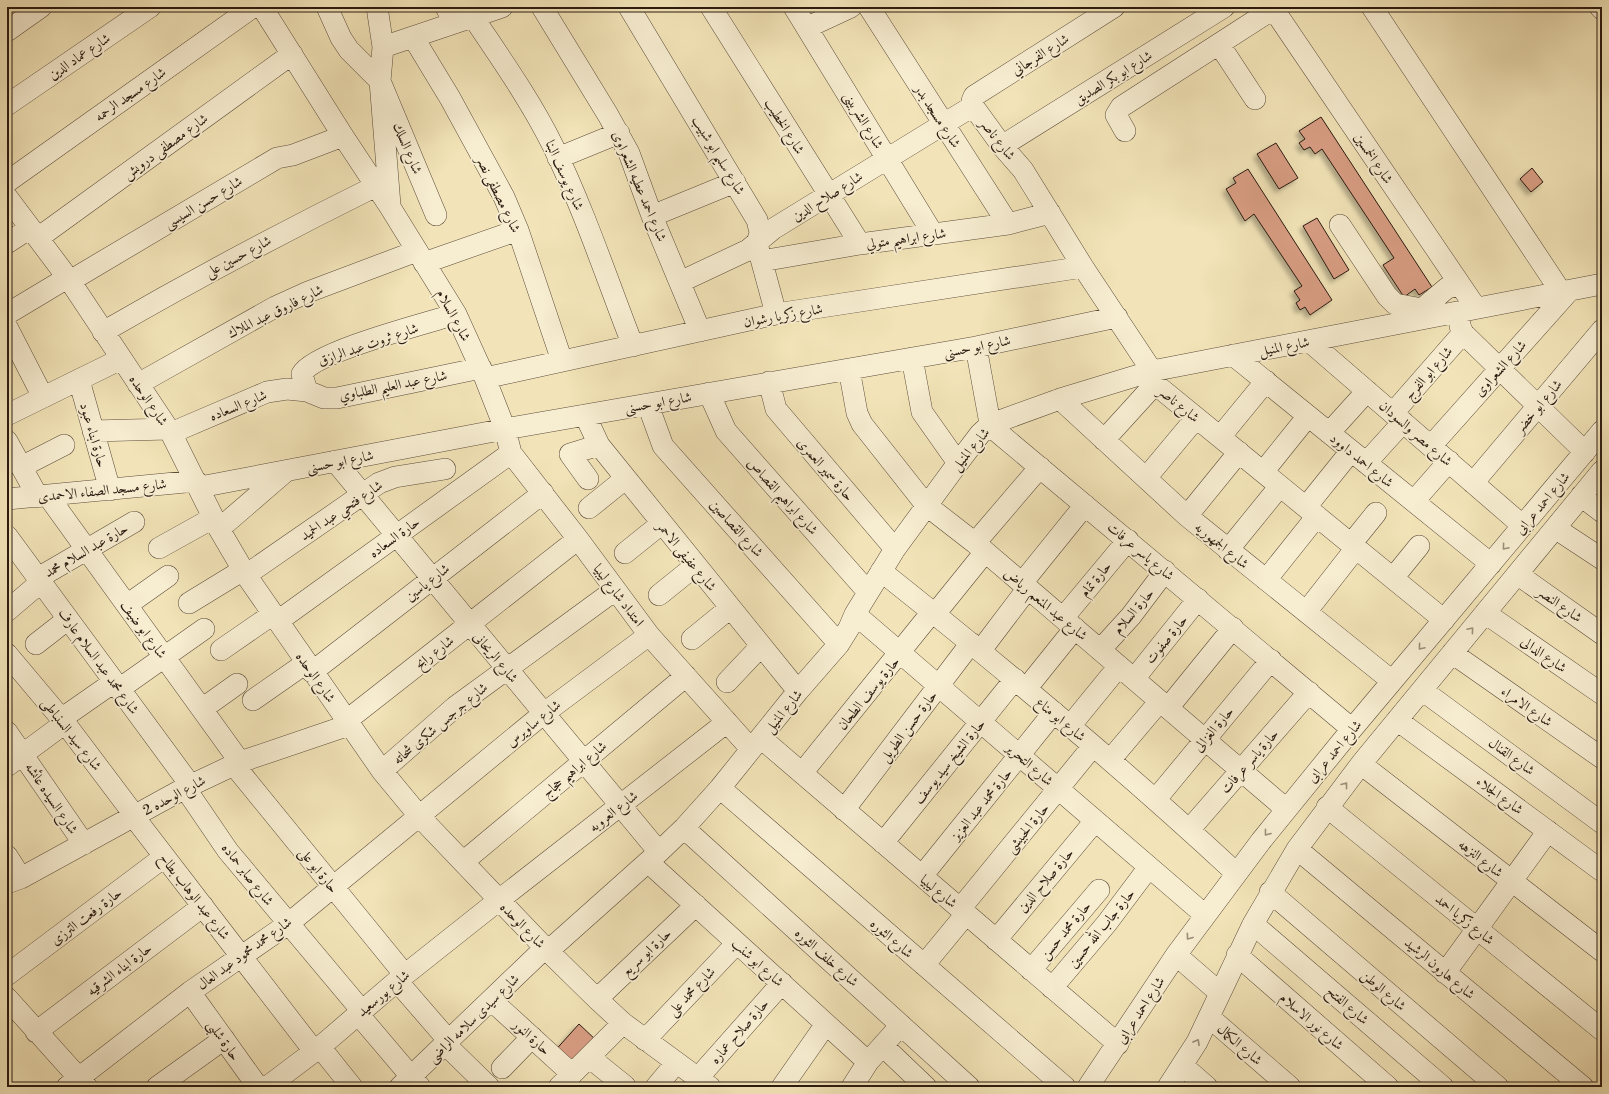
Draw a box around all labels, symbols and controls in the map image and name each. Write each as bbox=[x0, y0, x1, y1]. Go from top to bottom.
street label: شارع عماد الدين bbox=[45, 29, 115, 86]
street label: شارع الفرجاني bbox=[1008, 30, 1074, 81]
street label: شارع ابو بكر الصديق bbox=[1071, 47, 1157, 111]
street label: شارع مسجد الرحمه bbox=[91, 64, 171, 128]
street label: شارع مسجد بدر bbox=[907, 80, 964, 153]
street label: شارع الشربينى bbox=[837, 89, 887, 154]
street label: شارع الخطيب bbox=[758, 95, 808, 159]
street label: شارع مصطفى درويش bbox=[119, 110, 213, 185]
street label: شارع سليم ابو شبيب bbox=[684, 113, 749, 200]
street label: شارع ناصر bbox=[972, 113, 1019, 165]
street label: شارع السلك bbox=[386, 120, 426, 178]
street label: شارع احمد عطيه الشعراوى bbox=[606, 128, 671, 245]
street label: شارع الخمسين bbox=[1348, 130, 1397, 189]
street label: شارع يوسف البنا bbox=[539, 137, 588, 214]
street label: شارع مصطفى نصر bbox=[469, 151, 525, 237]
street label: شارع صلاح الدين bbox=[789, 168, 868, 228]
street label: شارع حسن السيسى bbox=[161, 172, 247, 235]
street label: شارع ابراهيم متولي bbox=[865, 224, 948, 257]
street label: شارع حسين على bbox=[202, 232, 276, 284]
street label: شارع فاروق عبد الملاك bbox=[224, 281, 327, 345]
street label: شارع السلام bbox=[429, 286, 474, 346]
street label: شارع زكريا رشوان bbox=[742, 300, 825, 334]
street label: شارع ثروت عبد الرازق bbox=[316, 319, 422, 372]
street label: شارع ابو حسنى bbox=[942, 332, 1013, 364]
street label: شارع المنيل bbox=[1257, 333, 1311, 363]
street label: شارع الشعراوى bbox=[1471, 337, 1532, 402]
street label: شارع ابو الفرج bbox=[1400, 343, 1459, 406]
street label: شارع عبد العليم الطلباوي bbox=[338, 367, 450, 409]
street label: شارع الوحده bbox=[123, 372, 172, 431]
street label: شارع ابو خضر bbox=[1510, 376, 1568, 440]
street label: شارع ناصر bbox=[1151, 381, 1203, 429]
street label: شارع السعاده bbox=[207, 386, 271, 427]
street label: شارع ابو حسنى bbox=[623, 388, 694, 420]
street label: شارع مصر والسودان bbox=[1374, 397, 1456, 472]
street label: حارة ابناء عبود bbox=[75, 401, 111, 470]
street label: شارع المنيل bbox=[947, 424, 996, 476]
street label: شارع احمد داوود bbox=[1325, 430, 1397, 494]
street label: حارة سمير العمرى bbox=[793, 434, 858, 505]
street label: شارع ابو حسنى bbox=[305, 447, 376, 479]
street label: شارع ابراهيم القصاص bbox=[740, 454, 822, 542]
street label: شارع احمد عرابى bbox=[1511, 469, 1576, 540]
street label: شارع مسجد الصفاء الاحمدى bbox=[37, 475, 168, 509]
street label: شارع فتحي عبد الحميد bbox=[297, 476, 388, 548]
street label: شارع القصاصين bbox=[704, 496, 767, 563]
street label: حارة السعاده bbox=[366, 513, 424, 562]
street label: شارع عفيفى الاحمر bbox=[650, 516, 720, 597]
street label: شارع ياسر عرفات bbox=[1102, 518, 1178, 587]
street label: شارع الجمهوريه bbox=[1189, 518, 1252, 575]
street label: حارة عبد السلام محمد bbox=[41, 520, 133, 585]
one-way arrow bbox=[1502, 542, 1509, 550]
street label: حارة تمام bbox=[1076, 558, 1118, 603]
street label: شارع ياسين bbox=[402, 560, 455, 607]
street label: امتداد شارع ليبيا bbox=[587, 561, 648, 632]
street label: شارع عبد المنعم رياض bbox=[997, 565, 1091, 648]
street label: شارع النصر bbox=[1531, 582, 1586, 628]
street label: حارة السلام bbox=[1109, 585, 1161, 640]
street label: شارع ابو ضيف bbox=[114, 597, 170, 664]
street label: شارع محمد عبد السلام عارف bbox=[51, 605, 143, 720]
street label: حارة صفوت bbox=[1141, 611, 1192, 668]
one-way arrow bbox=[1467, 627, 1474, 634]
street label: شارع الريحانى bbox=[467, 628, 522, 688]
street label: شارع رابح bbox=[411, 632, 460, 676]
street label: شارع الدالى bbox=[1516, 632, 1570, 679]
one-way arrow bbox=[1419, 642, 1426, 649]
street label: شارع الوحده bbox=[290, 649, 339, 708]
street label: حارة يوسف الطحان bbox=[834, 653, 904, 734]
street label: شارع جرجس شكرى شحاته bbox=[390, 679, 493, 770]
street label: شارع الامراء bbox=[1496, 683, 1556, 733]
street label: شارع المنيل bbox=[761, 686, 808, 738]
street label: حارة حسن الطويل bbox=[876, 687, 942, 767]
street label: شارع ابو مناع bbox=[1030, 694, 1089, 748]
street label: شارع سيد السنباطى bbox=[36, 695, 105, 776]
street label: شارع ساويرس bbox=[502, 696, 566, 753]
street label: حارة الغزالى bbox=[1190, 703, 1238, 756]
street label: حارة الشيخ سيد يوسف bbox=[910, 715, 992, 810]
street label: شارع احمد عرابى bbox=[1303, 717, 1368, 788]
street label: حارة ياسر عرفات bbox=[1217, 725, 1283, 798]
street label: شارع القنال bbox=[1483, 734, 1538, 781]
street label: شارع ابراهيم حجاج bbox=[538, 737, 613, 805]
street label: شارع التحرير bbox=[999, 738, 1057, 792]
street label: شارع السيده عائشه bbox=[19, 759, 82, 839]
street label: حارة محمد عبد العزيز bbox=[946, 765, 1016, 846]
street label: شارع الوحده 2 bbox=[140, 772, 210, 822]
street label: شارع الجلاء bbox=[1471, 773, 1527, 821]
one-way arrow bbox=[1340, 782, 1347, 789]
street label: شارع العروبه bbox=[585, 787, 643, 838]
street label: حارة الحبيشى bbox=[1002, 800, 1054, 857]
one-way arrow bbox=[1265, 828, 1272, 835]
street label: شارع النزهه bbox=[1453, 836, 1506, 883]
street label: شارع صابر حماده bbox=[216, 840, 277, 911]
street label: حارة ابو على bbox=[294, 844, 342, 897]
street label: حارة صلاح الدين bbox=[1014, 845, 1080, 918]
street label: شارع عبد الوهاب بطاح bbox=[152, 850, 234, 946]
street label: شارع ليبيا bbox=[915, 871, 961, 914]
street label: حارة جاب الله حسين bbox=[1062, 883, 1139, 972]
street label: حارة رفعت الترزى bbox=[47, 884, 126, 950]
street label: شارع زكريا احمد bbox=[1430, 891, 1498, 951]
street label: حارة محمد حسن bbox=[1036, 898, 1095, 964]
street label: شارع الوحده bbox=[494, 899, 549, 954]
street label: شارع محمد محمود عبد العال bbox=[194, 913, 297, 996]
street label: شارع الثوره bbox=[865, 915, 917, 964]
street label: شارع خلف الثوره bbox=[789, 924, 862, 993]
street label: حارة ابو سريع bbox=[618, 925, 678, 984]
one-way arrow bbox=[1186, 933, 1194, 940]
street label: شارع هارون الرشيد bbox=[1399, 934, 1478, 1005]
street label: شارع ابو شنب bbox=[726, 935, 787, 992]
street label: حارة ابناء الشرقيه bbox=[83, 939, 156, 1000]
street label: شارع محمد على bbox=[664, 963, 721, 1022]
street label: شارع بورسعيد bbox=[354, 966, 415, 1023]
street label: شارع الوطن bbox=[1356, 966, 1410, 1017]
street label: شارع سيدى سلامه الراضى bbox=[424, 970, 525, 1069]
street label: شارع احمد عرابى bbox=[1112, 974, 1171, 1049]
street label: شارع الفتح bbox=[1320, 982, 1372, 1031]
street label: شارع نور الاسلام bbox=[1274, 989, 1347, 1057]
street label: حارة صلاح عماره bbox=[706, 995, 775, 1070]
street label: حارة النور bbox=[507, 1015, 554, 1059]
street label: حارة شلبى bbox=[201, 1016, 244, 1066]
street label: شارع الكمال bbox=[1212, 1020, 1266, 1071]
one-way arrow bbox=[1192, 1039, 1199, 1046]

